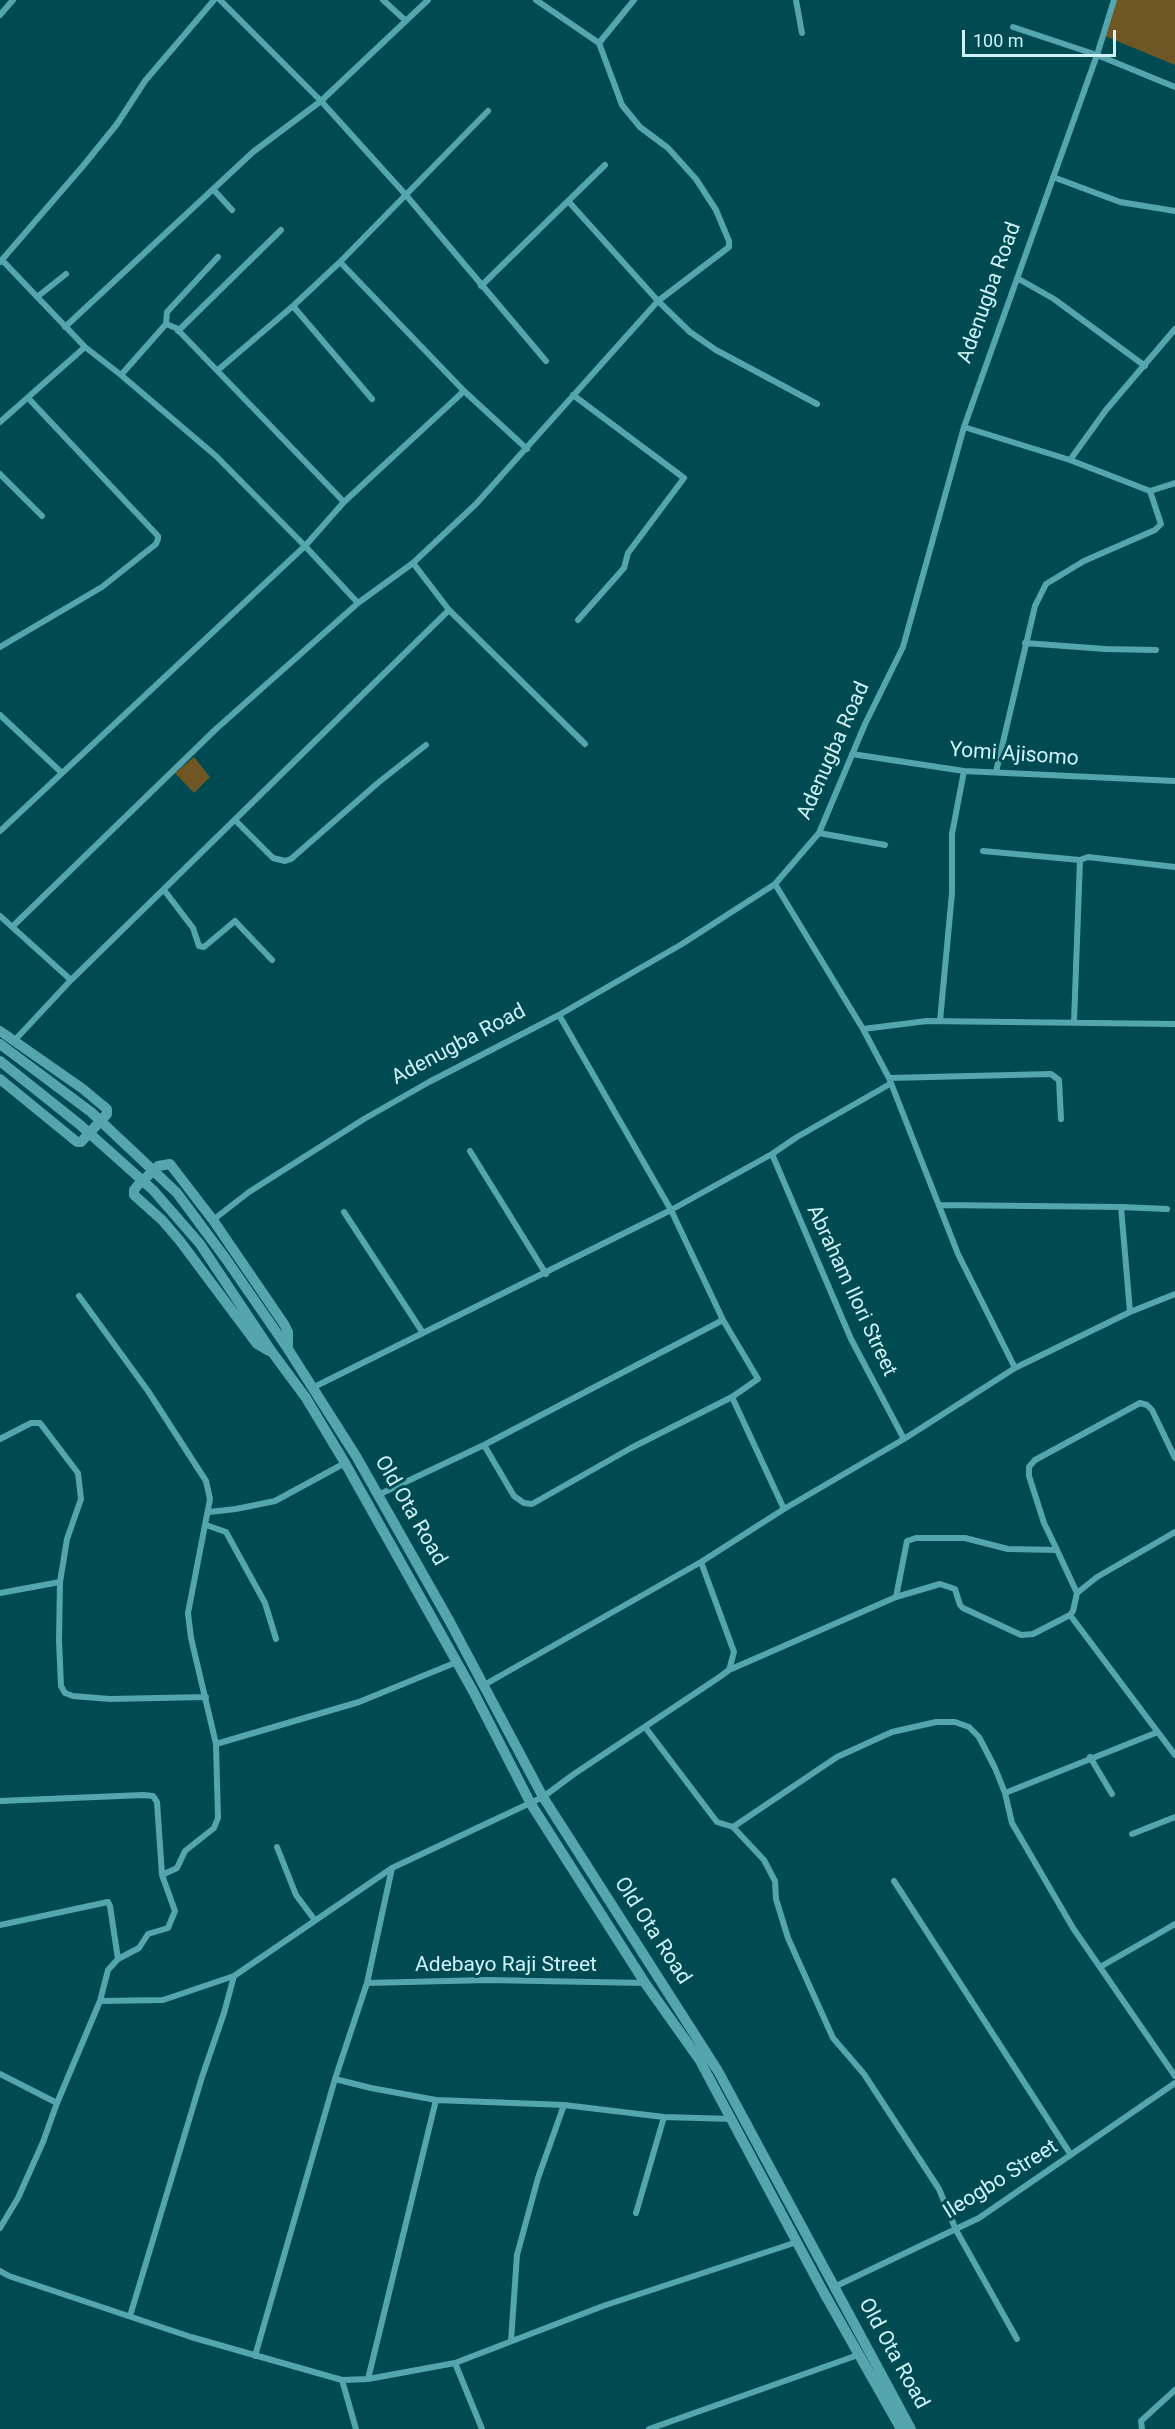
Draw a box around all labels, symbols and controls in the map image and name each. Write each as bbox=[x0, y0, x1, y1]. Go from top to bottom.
scale bar bbox=[965, 18, 1120, 56]
text: 100 m bbox=[973, 30, 1024, 51]
street label: Adenugba Road bbox=[953, 219, 1027, 367]
street label: Adenugba Road bbox=[792, 678, 876, 824]
street label: Yomi Ajisomo bbox=[948, 738, 1080, 772]
street label: Adenugba Road bbox=[388, 999, 530, 1091]
street label: Abraham Ilori Street bbox=[800, 1201, 902, 1381]
street label: Old Ota Road bbox=[368, 1452, 452, 1570]
street label: Old Ota Road bbox=[608, 1873, 696, 1989]
street label: Adebayo Raji Street bbox=[415, 1953, 597, 1979]
street label: Ileogbo Street bbox=[939, 2135, 1063, 2225]
street label: Old Ota Road bbox=[852, 2294, 934, 2414]

